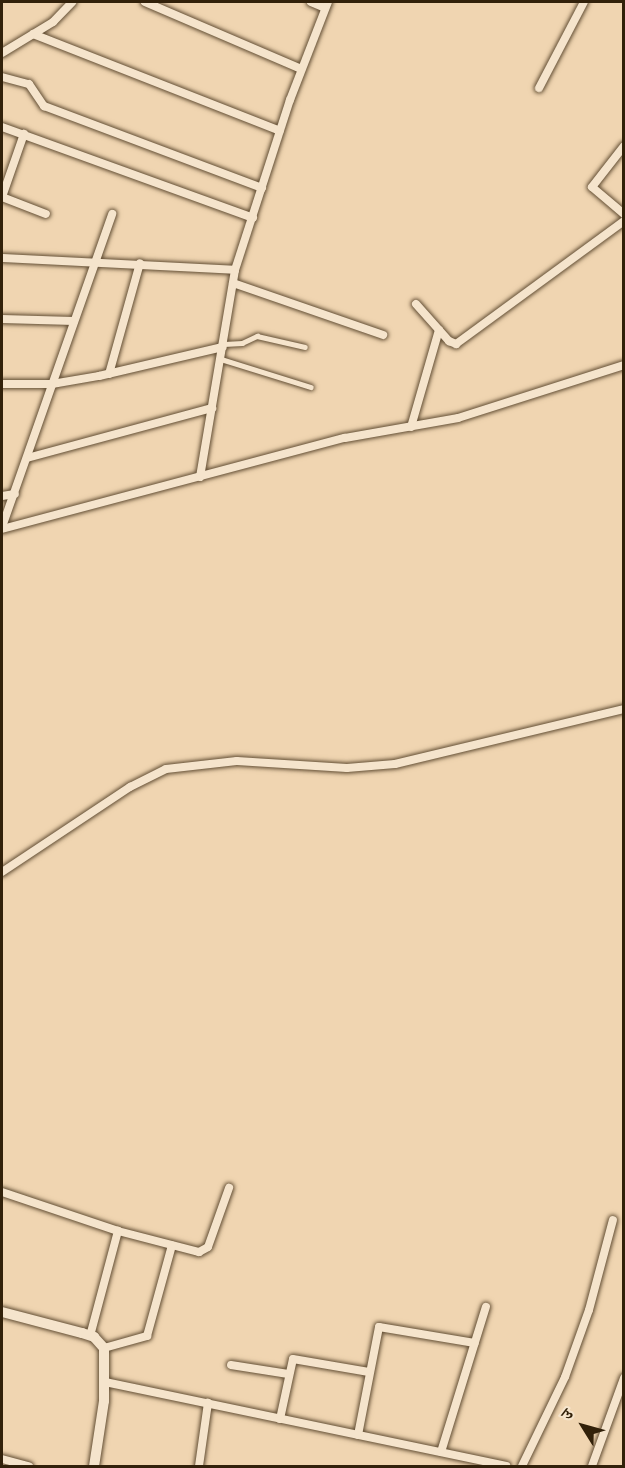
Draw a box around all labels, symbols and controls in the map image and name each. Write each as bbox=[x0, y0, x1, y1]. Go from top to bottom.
north arrow bbox=[553, 1396, 613, 1456]
text: उ bbox=[560, 1407, 577, 1423]

